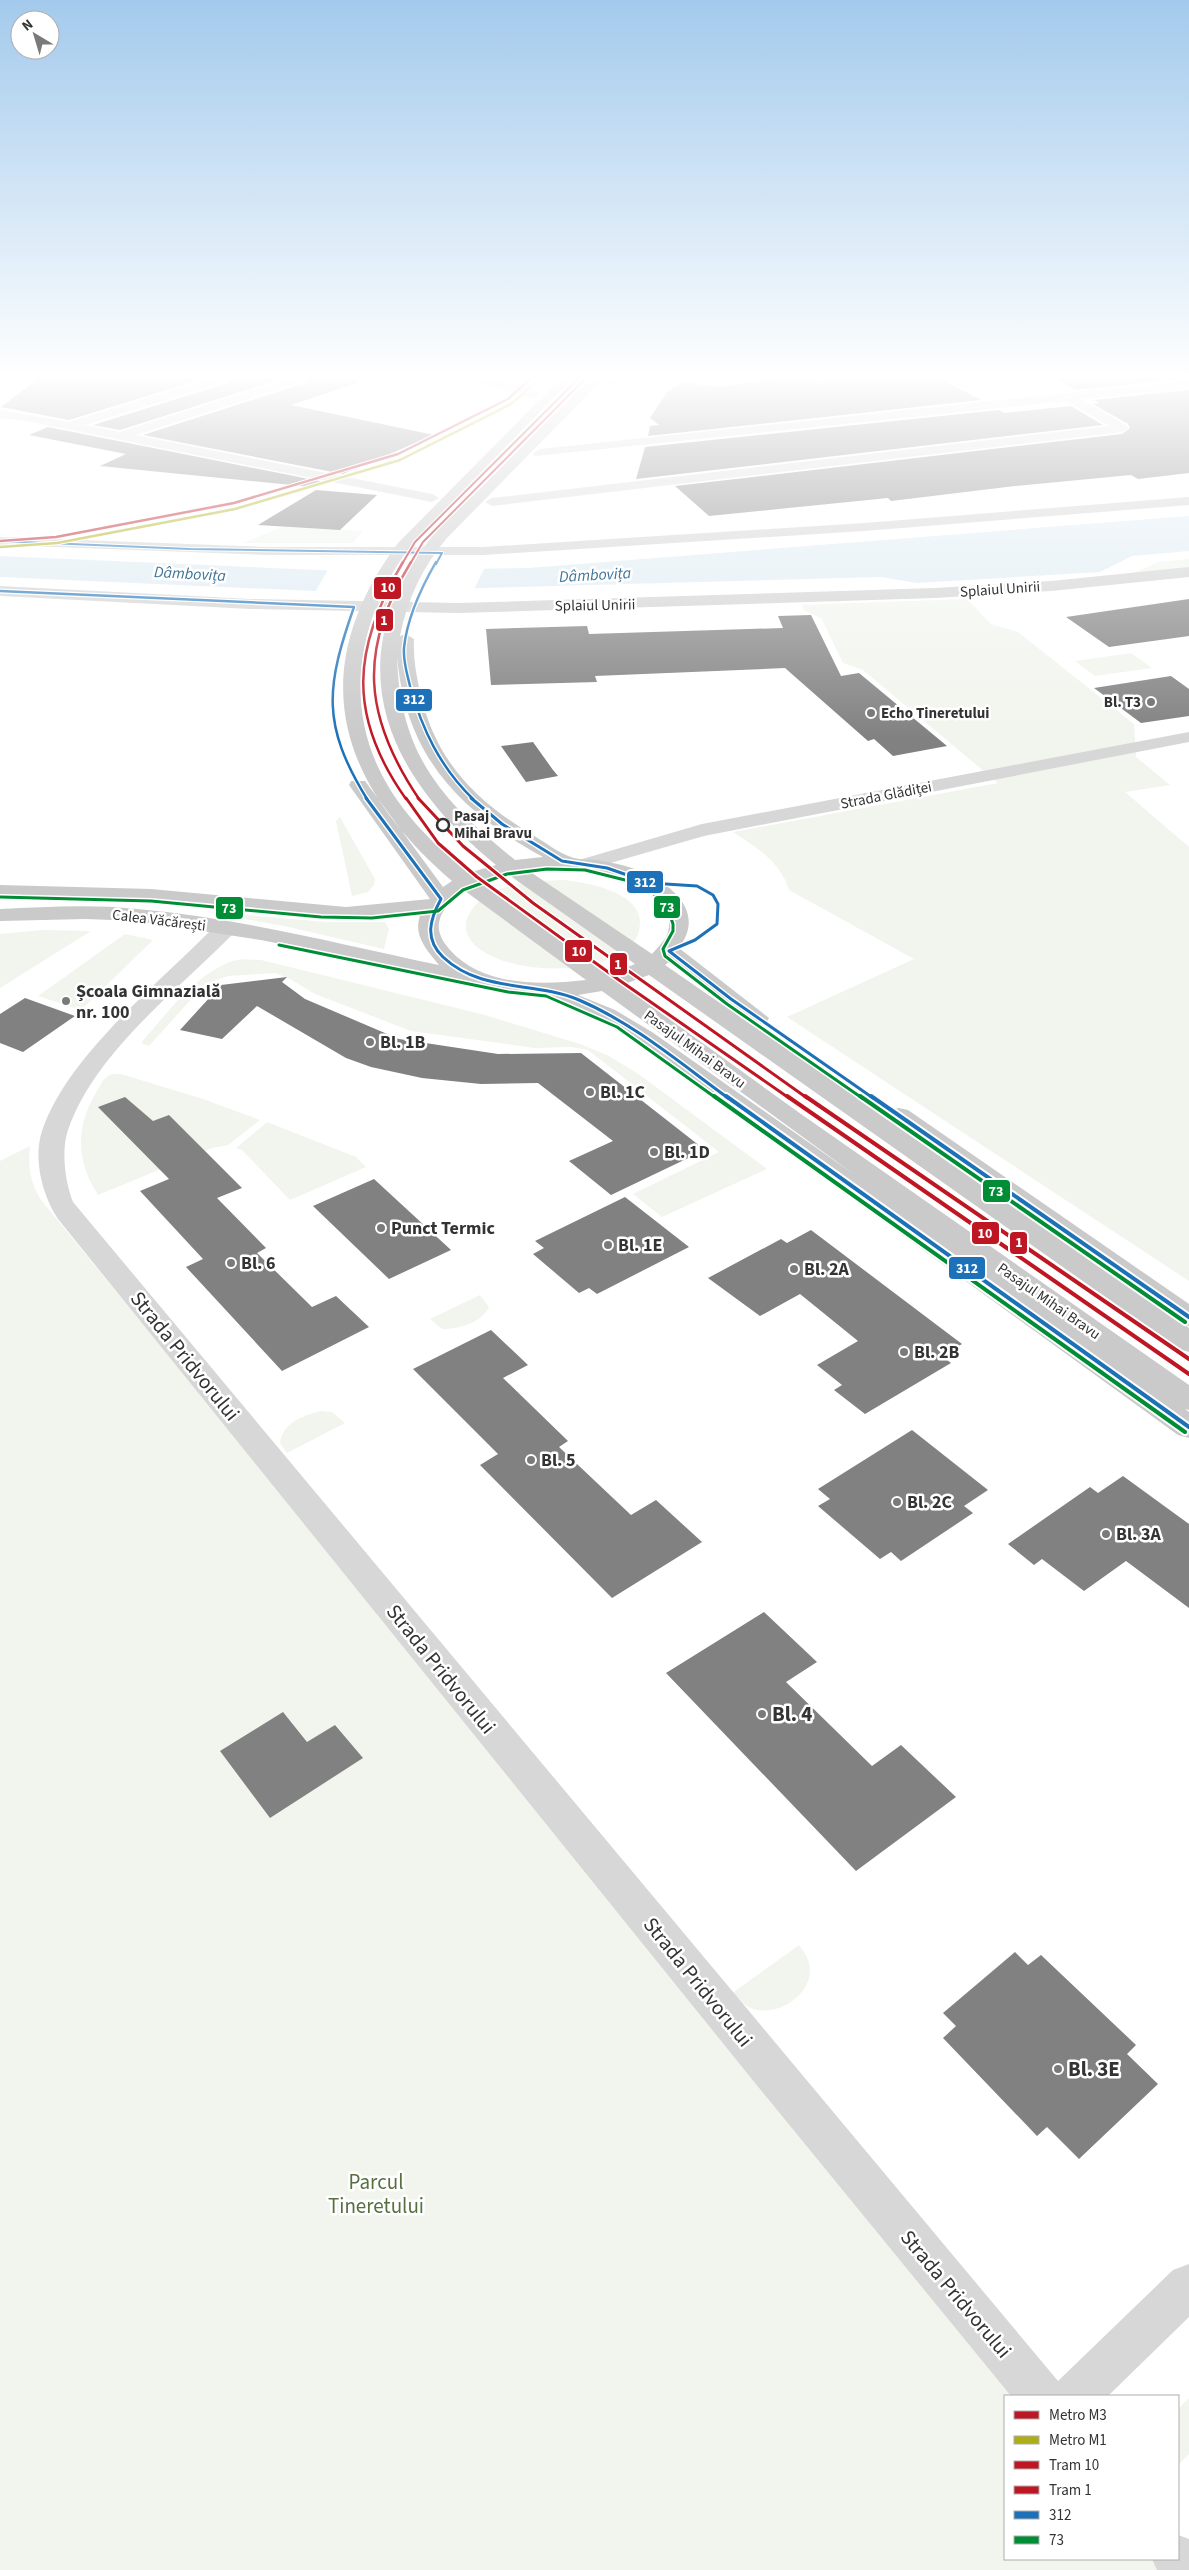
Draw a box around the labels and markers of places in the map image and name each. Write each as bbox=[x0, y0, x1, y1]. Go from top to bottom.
place label: Bl. T3 bbox=[1104, 692, 1141, 713]
marker: Bl. T3 bbox=[1145, 696, 1157, 708]
place label: Echo Tineretului bbox=[881, 703, 989, 724]
marker: Echo Tineretului bbox=[865, 707, 877, 719]
place label: Pasaj Mihai Bravu bbox=[454, 806, 532, 844]
marker: Pasaj Mihai Bravu bbox=[436, 818, 450, 832]
place label: Școala Gimnazială nr. 100 bbox=[76, 979, 220, 1025]
marker: Școala Gimnazială nr. 100 bbox=[60, 995, 72, 1007]
place label: Bl. 1B bbox=[380, 1030, 426, 1055]
marker: Bl. 1B bbox=[364, 1036, 376, 1048]
place label: Bl. 1C bbox=[600, 1080, 646, 1105]
marker: Bl. 1C bbox=[584, 1086, 596, 1098]
place label: Bl. 1D bbox=[664, 1140, 710, 1165]
marker: Bl. 1D bbox=[648, 1146, 660, 1158]
place label: Punct Termic bbox=[391, 1216, 496, 1241]
marker: Punct Termic bbox=[375, 1222, 387, 1234]
place label: Bl. 1E bbox=[618, 1233, 662, 1258]
marker: Bl. 1E bbox=[602, 1239, 614, 1251]
place label: Bl. 6 bbox=[241, 1251, 276, 1276]
marker: Bl. 6 bbox=[225, 1257, 237, 1269]
place label: Bl. 2A bbox=[804, 1257, 850, 1282]
marker: Bl. 2A bbox=[788, 1263, 800, 1275]
place label: Bl. 2B bbox=[914, 1340, 960, 1365]
marker: Bl. 2B bbox=[898, 1346, 910, 1358]
place label: Bl. 5 bbox=[541, 1448, 576, 1473]
marker: Bl. 5 bbox=[525, 1454, 537, 1466]
place label: Bl. 2C bbox=[907, 1490, 953, 1515]
marker: Bl. 2C bbox=[891, 1496, 903, 1508]
place label: Bl. 3A bbox=[1116, 1522, 1162, 1547]
marker: Bl. 3A bbox=[1100, 1528, 1112, 1540]
place label: Bl. 4 bbox=[772, 1699, 812, 1729]
marker: Bl. 4 bbox=[756, 1708, 768, 1720]
place label: Bl. 3E bbox=[1068, 2054, 1120, 2084]
marker: Bl. 3E bbox=[1052, 2063, 1064, 2075]

